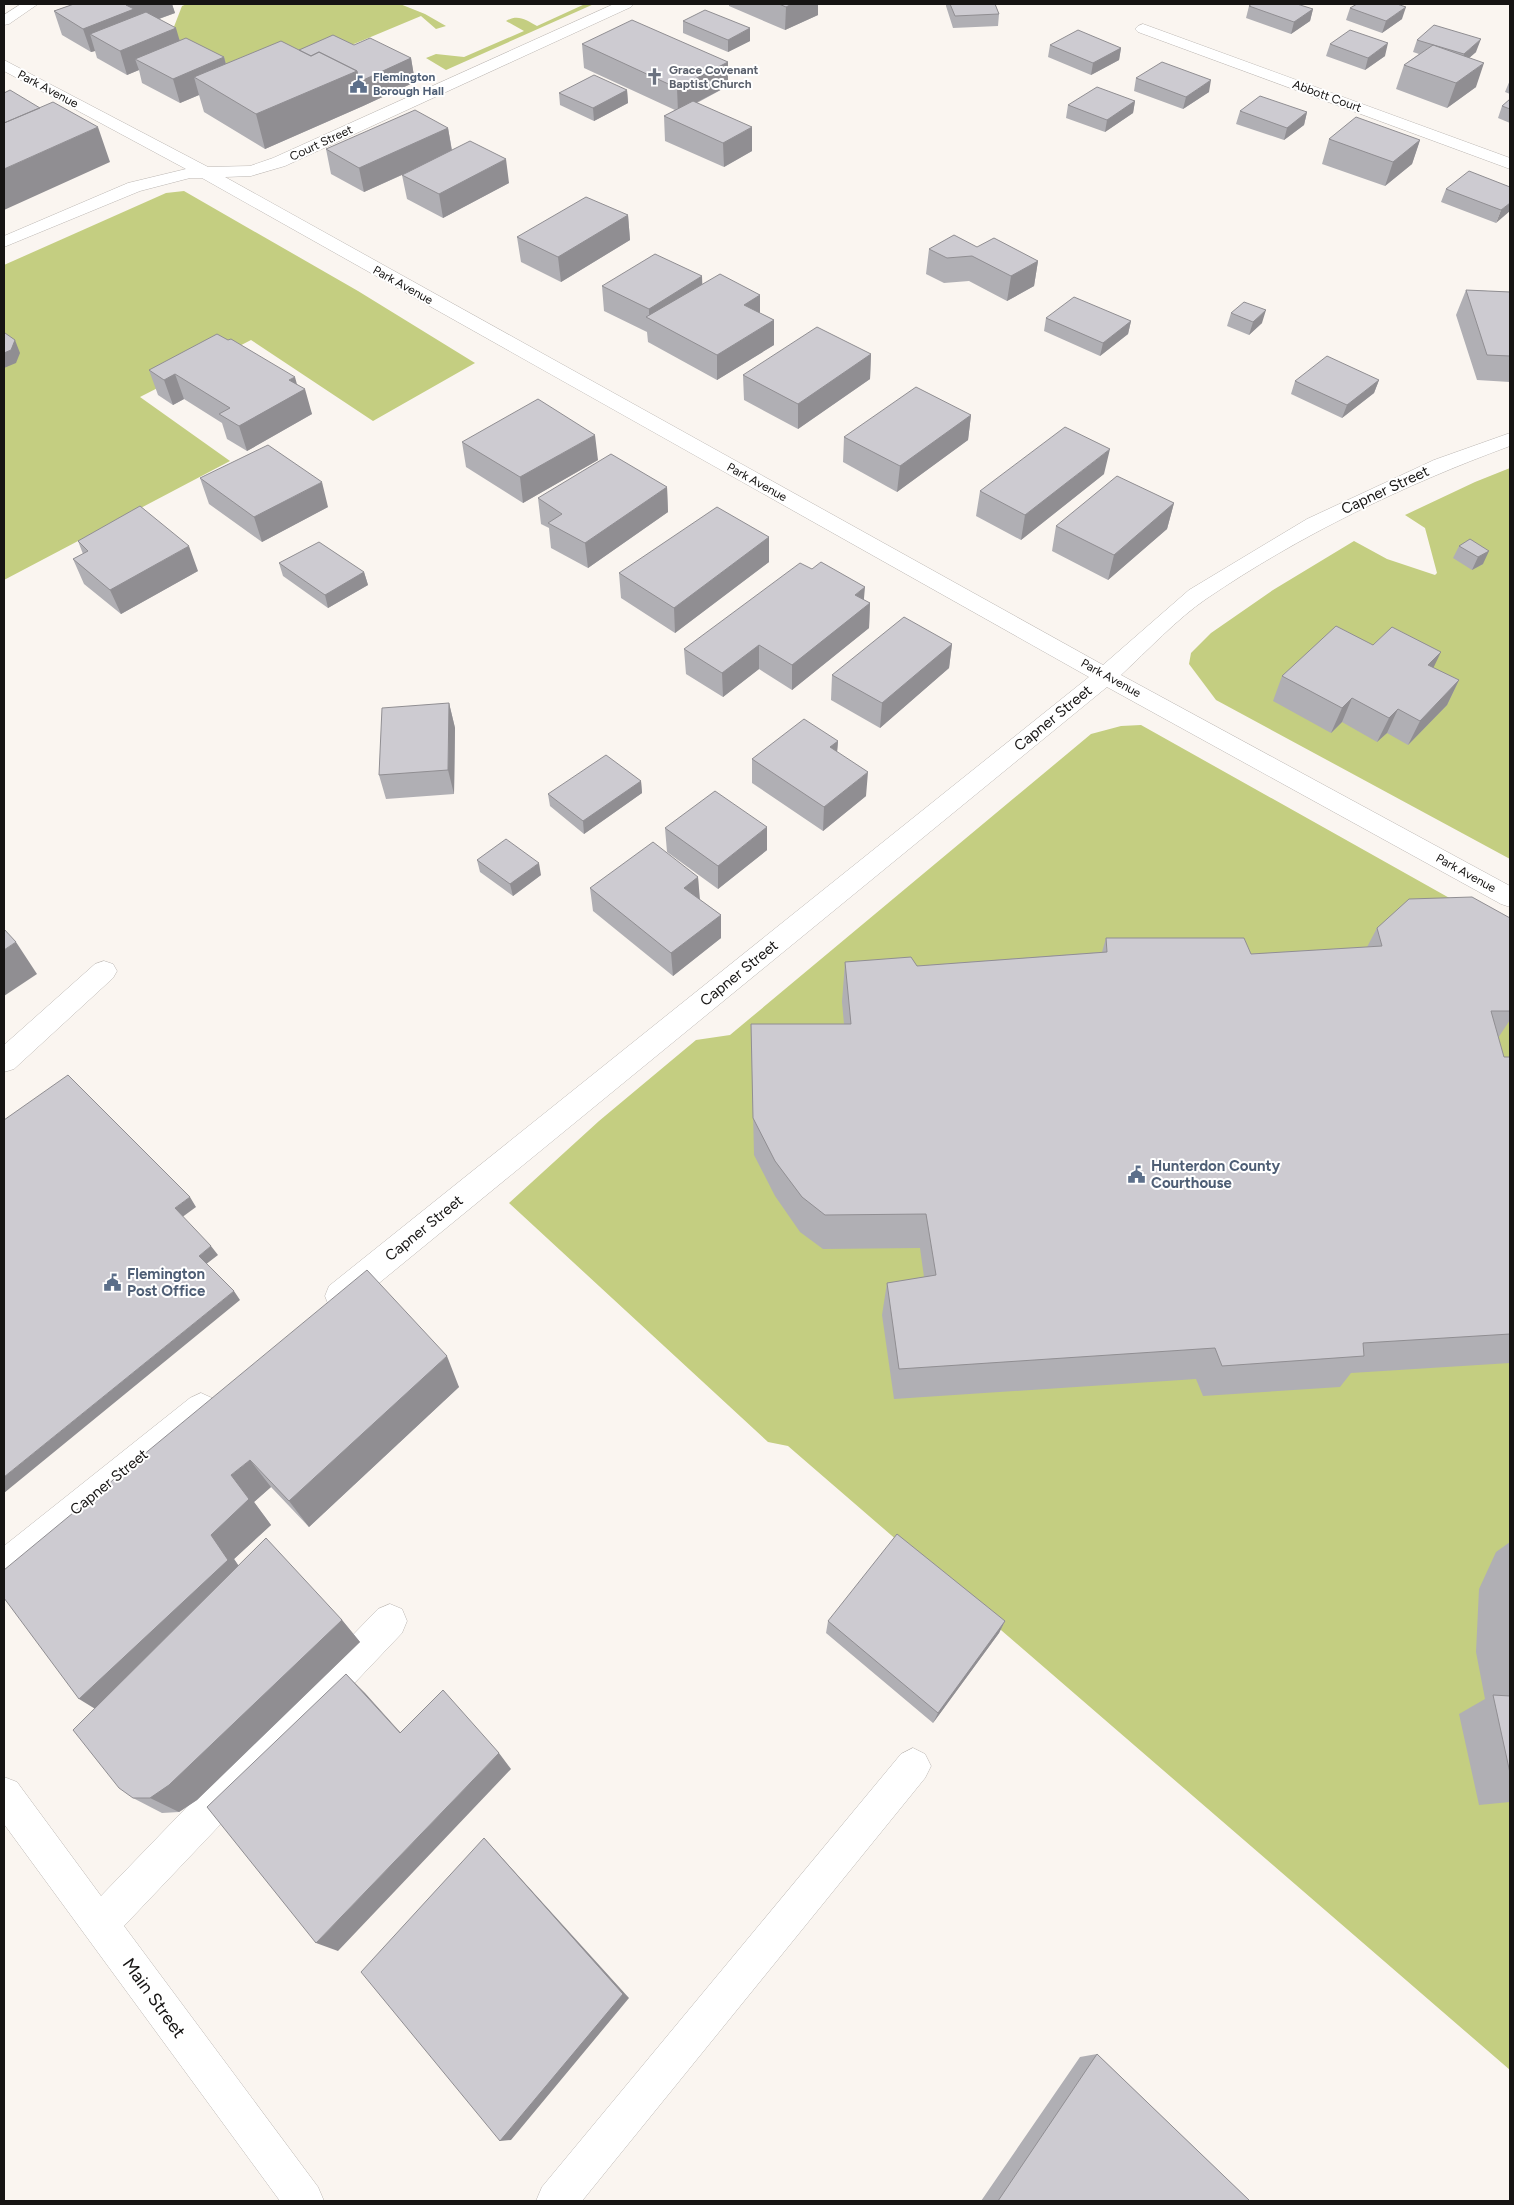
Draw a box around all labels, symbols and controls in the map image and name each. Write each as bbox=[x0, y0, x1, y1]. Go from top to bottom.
place label: Grace Covenant Baptist Church bbox=[669, 63, 758, 91]
street label: Park Avenue bbox=[15, 67, 81, 111]
church icon: Grace Covenant Baptist Church bbox=[645, 67, 665, 87]
place label: Flemington Borough Hall bbox=[373, 70, 444, 98]
public building icon: Flemington Borough Hall bbox=[349, 74, 369, 94]
street label: Abbott Court bbox=[1291, 77, 1364, 115]
street label: Court Street bbox=[287, 122, 355, 164]
street label: Park Avenue bbox=[371, 263, 436, 307]
street label: Park Avenue bbox=[725, 460, 790, 504]
street label: Capner Street bbox=[1338, 462, 1432, 518]
street label: Park Avenue bbox=[1079, 656, 1144, 700]
street label: Capner Street bbox=[1011, 681, 1096, 755]
street label: Park Avenue bbox=[1434, 851, 1499, 895]
street label: Capner Street bbox=[697, 936, 782, 1010]
place label: Hunterdon County Courthouse bbox=[1151, 1157, 1281, 1192]
public building icon: Hunterdon County Courthouse bbox=[1127, 1165, 1147, 1185]
street label: Capner Street bbox=[382, 1191, 467, 1265]
place label: Flemington Post Office bbox=[127, 1265, 206, 1300]
public building icon: Flemington Post Office bbox=[103, 1273, 123, 1293]
street label: Capner Street bbox=[67, 1445, 152, 1519]
street label: Main Street bbox=[118, 1954, 190, 2042]

